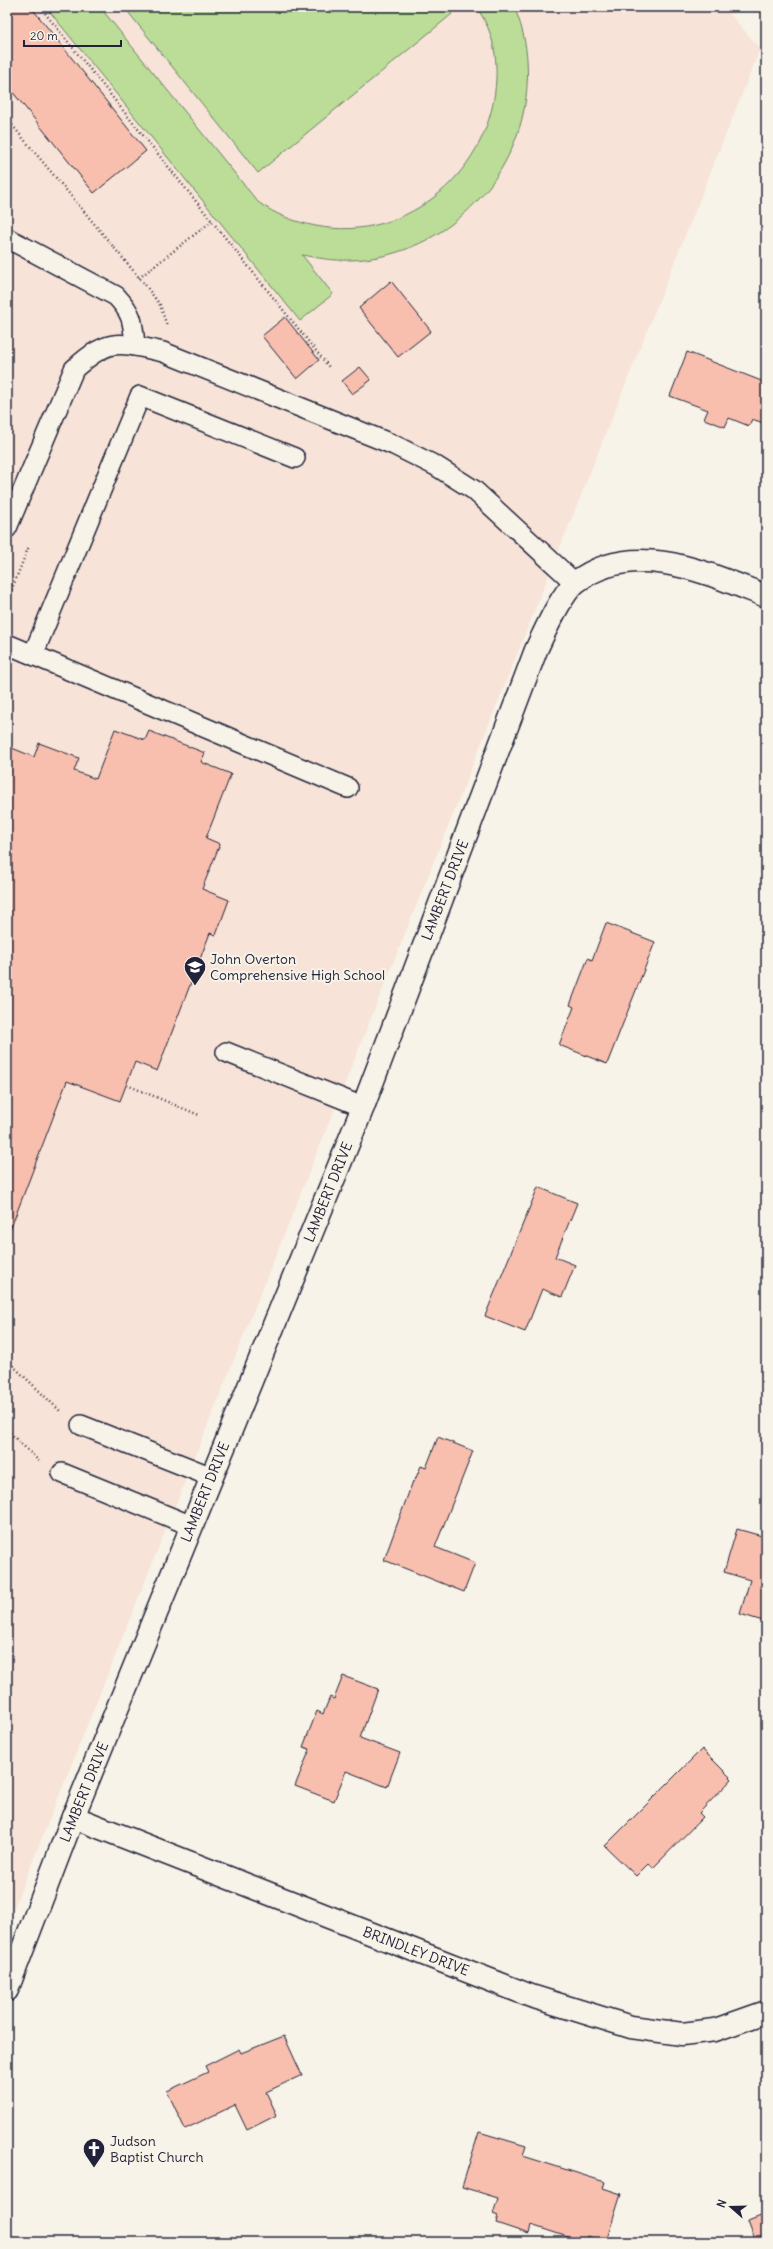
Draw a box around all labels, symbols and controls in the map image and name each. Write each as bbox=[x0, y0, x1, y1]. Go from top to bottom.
scale bar bbox=[24, 22, 121, 48]
text: 20 m bbox=[30, 28, 58, 43]
street label: LAMBERT DRIVE bbox=[418, 837, 472, 943]
place label: John Overton Comprehensive High School bbox=[210, 950, 385, 984]
school or university icon: John Overton Comprehensive High School bbox=[182, 954, 208, 987]
street label: LAMBERT DRIVE bbox=[300, 1139, 356, 1245]
street label: LAMBERT DRIVE bbox=[177, 1439, 233, 1545]
street label: LAMBERT DRIVE bbox=[56, 1739, 112, 1845]
street label: BRINDLEY DRIVE bbox=[360, 1922, 472, 1980]
place label: Judson Baptist Church bbox=[110, 2132, 204, 2166]
church icon: Judson Baptist Church bbox=[81, 2136, 107, 2169]
north arrow bbox=[711, 2187, 751, 2227]
text: N bbox=[714, 2198, 729, 2210]

